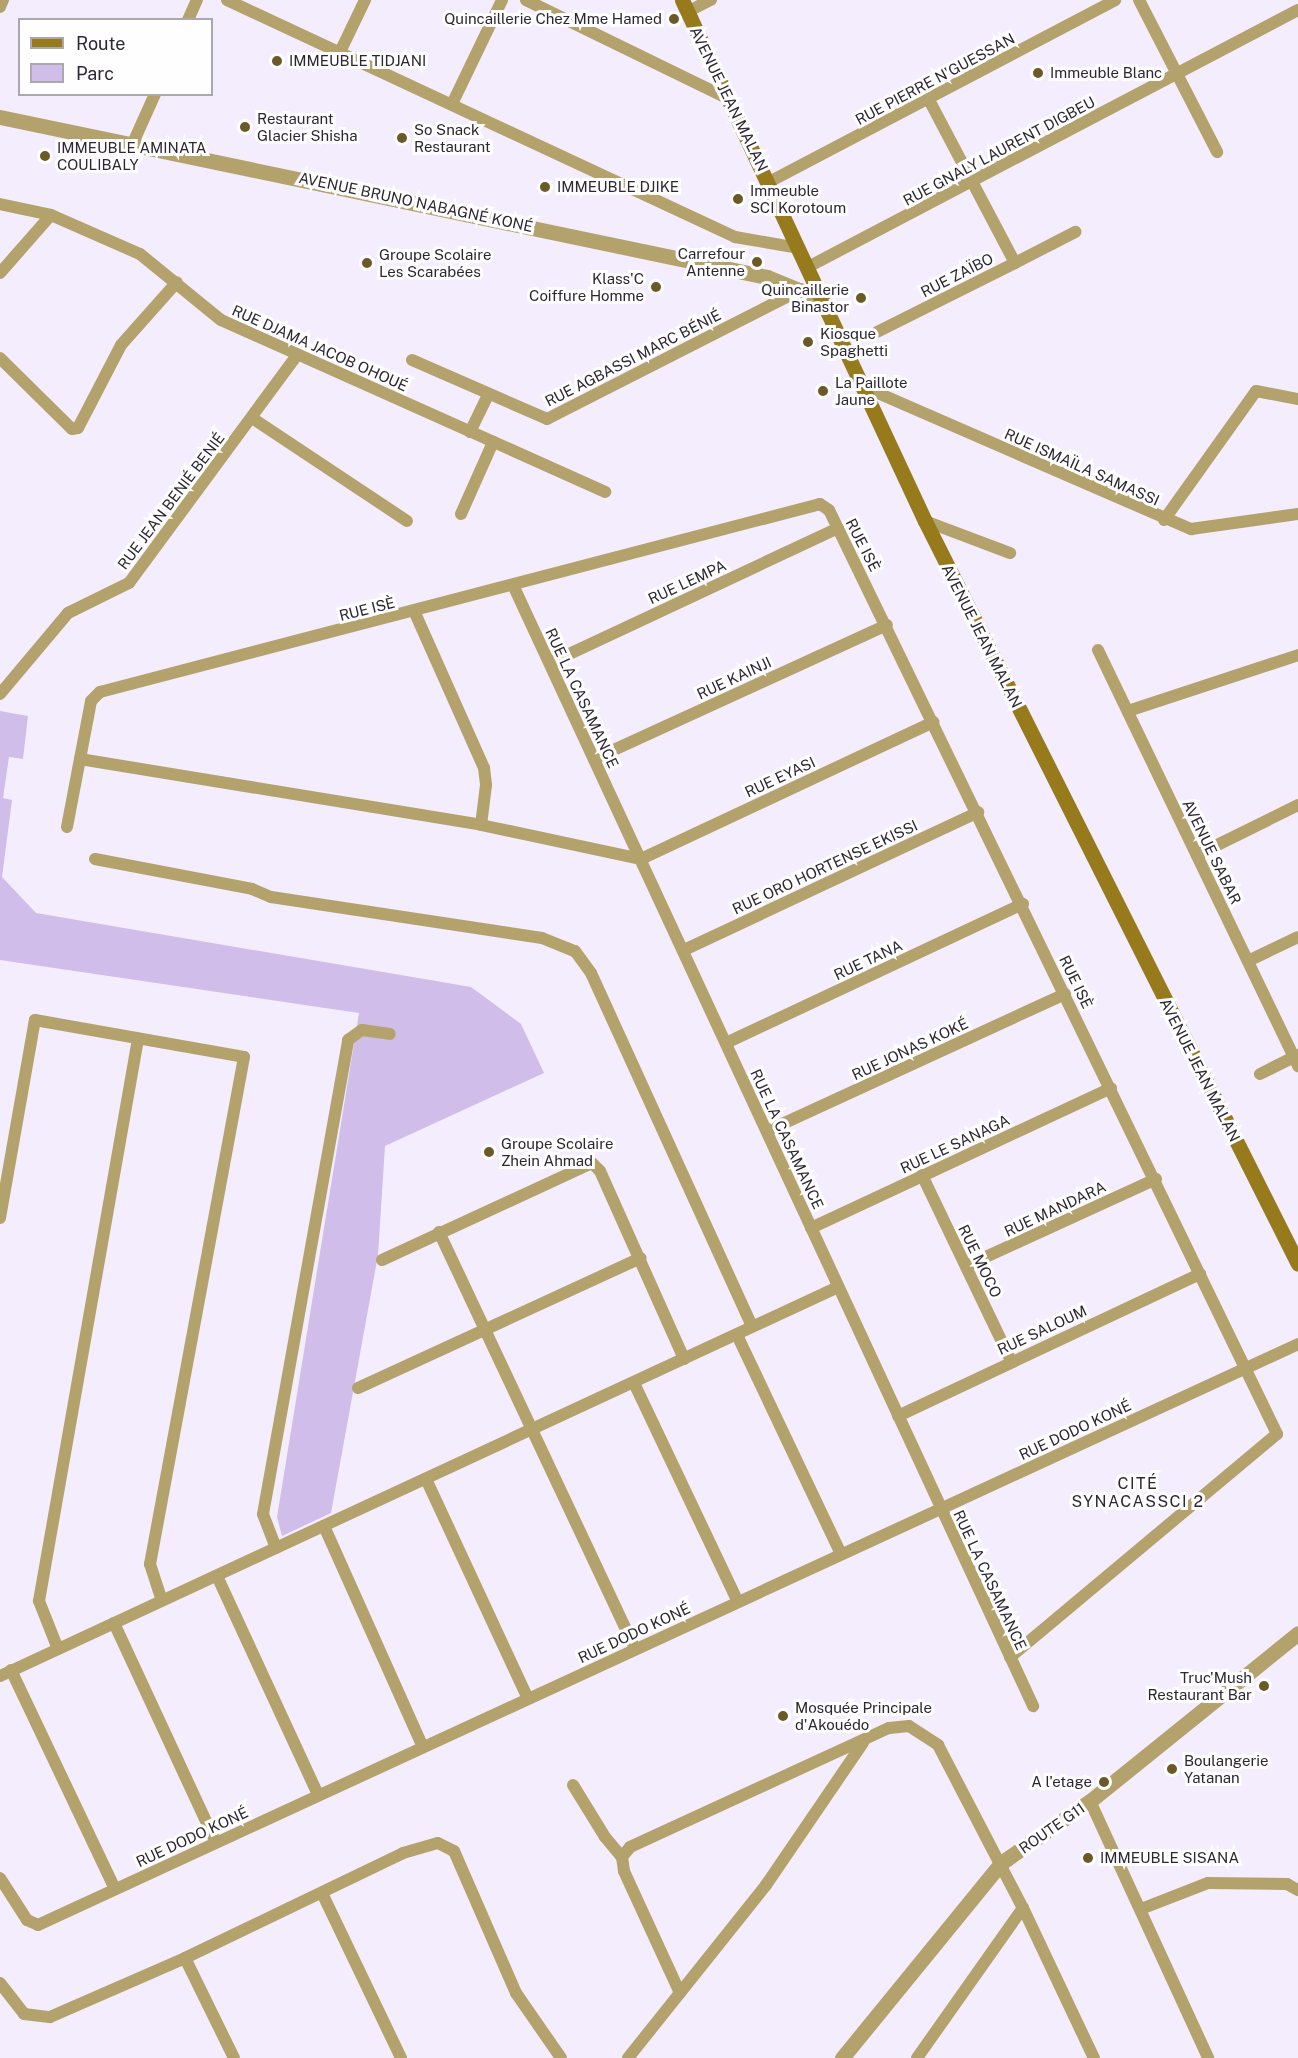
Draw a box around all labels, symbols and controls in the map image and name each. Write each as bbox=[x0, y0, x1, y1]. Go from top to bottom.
place label: Quincaillerie Chez Mme Hamed bbox=[444, 10, 662, 28]
marker: Quincaillerie Chez Mme Hamed bbox=[667, 12, 681, 26]
legend bbox=[18, 18, 213, 96]
street label: AVENUE JEAN MALAN bbox=[686, 24, 772, 174]
street label: RUE PIERRE N'GUESSAN bbox=[852, 29, 1018, 129]
text: Route bbox=[76, 33, 125, 54]
place label: IMMEUBLE TIDJANI bbox=[289, 52, 426, 70]
marker: IMMEUBLE TIDJANI bbox=[270, 54, 284, 68]
text: Parc bbox=[76, 63, 114, 84]
place label: Immeuble Blanc bbox=[1050, 64, 1162, 82]
marker: Immeuble Blanc bbox=[1031, 66, 1045, 80]
street label: RUE GNALY LAURENT DIGBEU bbox=[900, 93, 1098, 209]
place label: Restaurant Glacier Shisha bbox=[257, 109, 357, 144]
marker: Restaurant Glacier Shisha bbox=[238, 120, 252, 134]
place label: So Snack Restaurant bbox=[414, 120, 491, 155]
marker: So Snack Restaurant bbox=[395, 131, 409, 145]
place label: IMMEUBLE AMINATA COULIBALY bbox=[57, 138, 206, 173]
marker: IMMEUBLE AMINATA COULIBALY bbox=[38, 149, 52, 163]
street label: AVENUE BRUNO NABAGNÉ KONÉ bbox=[297, 168, 535, 236]
place label: IMMEUBLE DJIKE bbox=[557, 178, 679, 196]
marker: IMMEUBLE DJIKE bbox=[538, 180, 552, 194]
place label: Immeuble SCI Korotoum bbox=[750, 181, 846, 216]
marker: Immeuble SCI Korotoum bbox=[731, 192, 745, 206]
place label: Carrefour Antenne bbox=[678, 244, 745, 279]
place label: Groupe Scolaire Les Scarabées bbox=[379, 245, 492, 280]
street label: RUE ZAÏBO bbox=[918, 249, 996, 301]
marker: Carrefour Antenne bbox=[750, 255, 764, 269]
marker: Groupe Scolaire Les Scarabées bbox=[360, 256, 374, 270]
place label: Klass'C Coiffure Homme bbox=[529, 269, 644, 304]
marker: Klass'C Coiffure Homme bbox=[649, 280, 663, 294]
place label: Quincaillerie Binastor bbox=[761, 280, 849, 315]
marker: Quincaillerie Binastor bbox=[854, 291, 868, 305]
street label: RUE DJAMA JACOB OHOUÉ bbox=[229, 301, 411, 395]
street label: RUE AGBASSI MARC BÉNIÉ bbox=[542, 306, 724, 410]
place label: Kiosque Spaghetti bbox=[820, 324, 888, 359]
marker: Kiosque Spaghetti bbox=[801, 335, 815, 349]
place label: La Paillote Jaune bbox=[835, 373, 908, 408]
marker: La Paillote Jaune bbox=[816, 384, 830, 398]
street label: RUE ISMAÏLA SAMASSI bbox=[1002, 425, 1162, 509]
street label: RUE JEAN BENIÉ BENIÉ bbox=[114, 429, 228, 573]
street label: RUE ISÈ bbox=[842, 516, 884, 574]
street label: RUE LEMPA bbox=[645, 556, 729, 608]
street label: AVENUE JEAN MALAN bbox=[938, 561, 1026, 711]
street label: RUE ISÈ bbox=[337, 593, 397, 625]
street label: RUE LA CASAMANCE bbox=[542, 625, 622, 771]
street label: RUE KAINJI bbox=[694, 653, 774, 703]
street label: RUE EYASI bbox=[742, 753, 818, 801]
street label: AVENUE SABAR bbox=[1179, 797, 1245, 907]
street label: RUE ORO HORTENSE EKISSI bbox=[730, 816, 920, 918]
street label: RUE TANA bbox=[831, 936, 905, 984]
street label: RUE ISÈ bbox=[1055, 952, 1097, 1012]
street label: AVENUE JEAN MALAN bbox=[1156, 995, 1244, 1145]
street label: RUE JONAS KOKÉ bbox=[849, 1014, 971, 1084]
street label: RUE LA CASAMANCE bbox=[747, 1066, 827, 1212]
street label: RUE LE SANAGA bbox=[897, 1111, 1013, 1177]
place label: Groupe Scolaire Zhein Ahmad bbox=[501, 1134, 614, 1169]
marker: Groupe Scolaire Zhein Ahmad bbox=[482, 1145, 496, 1159]
street label: RUE MANDARA bbox=[1001, 1178, 1109, 1240]
street label: RUE MOCO bbox=[955, 1222, 1005, 1300]
street label: RUE SALOUM bbox=[994, 1301, 1090, 1359]
street label: RUE DODO KONÉ bbox=[1016, 1396, 1134, 1464]
district label: CITÉ SYNACASSCI 2 bbox=[1071, 1474, 1205, 1512]
street label: RUE LA CASAMANCE bbox=[950, 1507, 1030, 1653]
street label: RUE DODO KONÉ bbox=[575, 1599, 693, 1667]
place label: Truc'Mush Restaurant Bar bbox=[1147, 1668, 1252, 1703]
marker: Truc'Mush Restaurant Bar bbox=[1257, 1679, 1271, 1693]
place label: Mosquée Principale d'Akouédo bbox=[795, 1698, 932, 1733]
marker: Mosquée Principale d'Akouédo bbox=[776, 1709, 790, 1723]
place label: Boulangerie Yatanan bbox=[1184, 1751, 1268, 1786]
marker: Boulangerie Yatanan bbox=[1165, 1762, 1179, 1776]
place label: A l'etage bbox=[1031, 1773, 1092, 1791]
marker: A l'etage bbox=[1097, 1775, 1111, 1789]
street label: ROUTE G11 bbox=[1016, 1799, 1088, 1857]
street label: RUE DODO KONÉ bbox=[133, 1803, 251, 1871]
place label: IMMEUBLE SISANA bbox=[1100, 1849, 1239, 1867]
marker: IMMEUBLE SISANA bbox=[1081, 1851, 1095, 1865]

